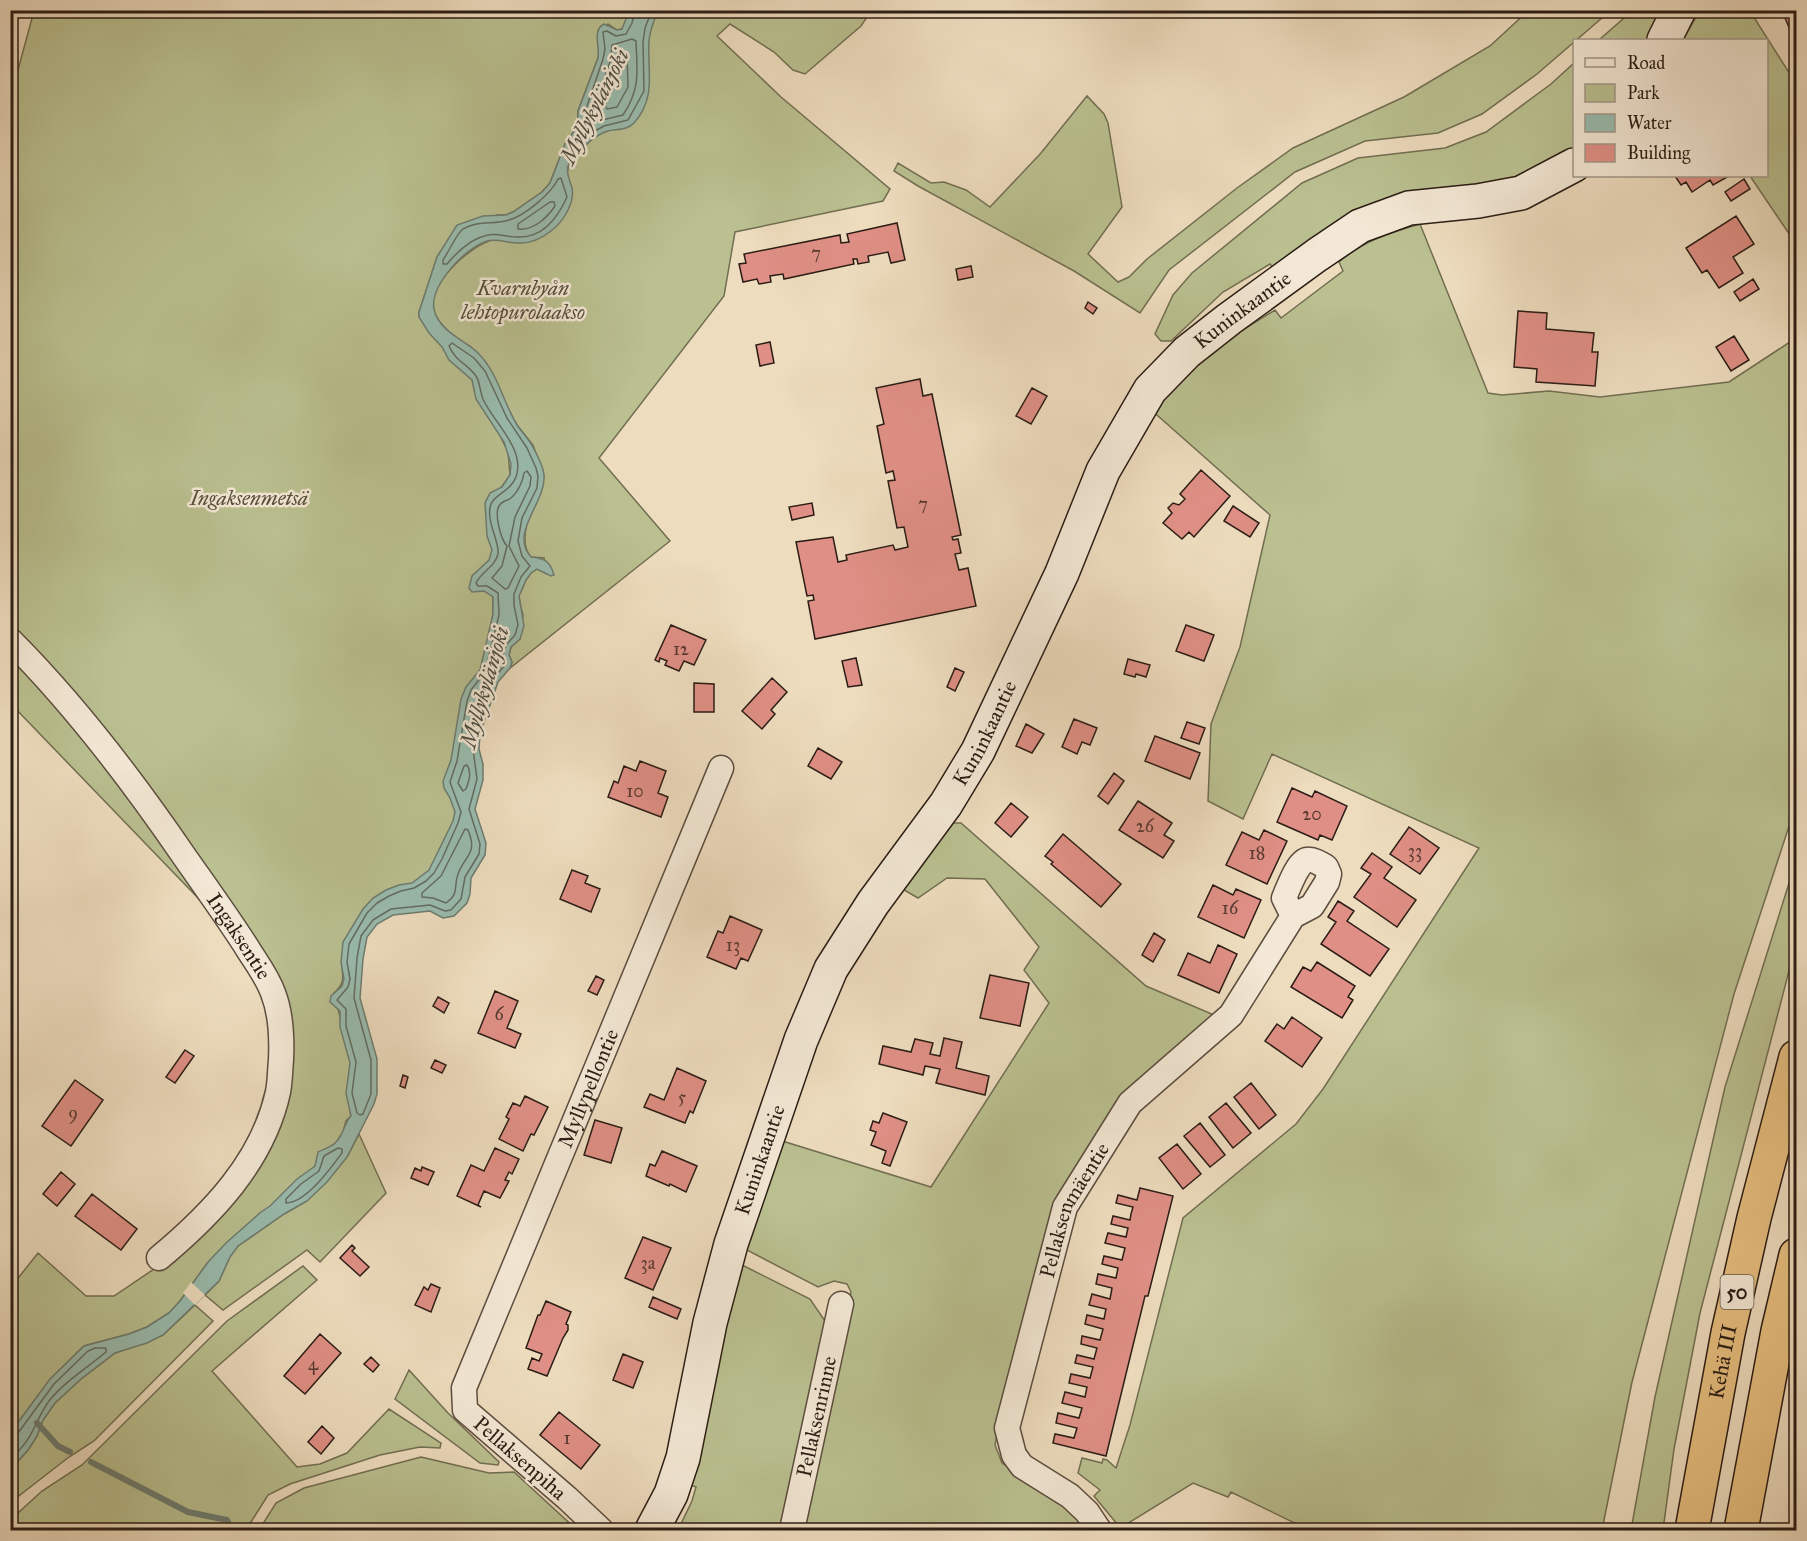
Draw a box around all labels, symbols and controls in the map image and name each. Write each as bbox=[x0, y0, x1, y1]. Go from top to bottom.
legend bbox=[1573, 39, 1768, 177]
water label: Myllykylänjoki bbox=[553, 44, 635, 170]
text: Road bbox=[1627, 52, 1665, 74]
text: Park bbox=[1627, 82, 1660, 104]
text: Water bbox=[1627, 112, 1672, 134]
text: Building bbox=[1627, 142, 1691, 165]
house number: 7 bbox=[811, 242, 821, 264]
street label: Kuninkaantie bbox=[1188, 265, 1296, 355]
park label: Kvarnbyån lehtopurolaakso bbox=[460, 275, 585, 325]
park label: Ingaksenmetsä bbox=[189, 485, 309, 511]
house number: 7 bbox=[918, 493, 928, 515]
water label: Myllykylänjoki bbox=[454, 623, 515, 753]
house number: 12 bbox=[673, 638, 689, 660]
street label: Kuninkaantie bbox=[947, 676, 1023, 791]
house number: 10 bbox=[626, 780, 644, 802]
house number: 20 bbox=[1302, 803, 1322, 825]
house number: 26 bbox=[1136, 815, 1155, 837]
house number: 33 bbox=[1408, 840, 1422, 862]
house number: 18 bbox=[1249, 842, 1265, 864]
street label: Ingaksentie bbox=[201, 888, 277, 984]
house number: 16 bbox=[1222, 897, 1239, 919]
house number: 13 bbox=[726, 934, 740, 956]
house number: 6 bbox=[494, 1003, 504, 1025]
street label: Myllypellontie bbox=[552, 1025, 625, 1151]
house number: 5 bbox=[678, 1086, 687, 1108]
street label: Kuninkaantie bbox=[729, 1101, 791, 1218]
house number: 9 bbox=[68, 1102, 78, 1124]
street label: Pellaksenmäentie bbox=[1034, 1137, 1115, 1281]
house number: 3a bbox=[641, 1252, 656, 1274]
road number: 50 bbox=[1720, 1275, 1754, 1309]
street label: Kehä III bbox=[1703, 1322, 1743, 1401]
house number: 4 bbox=[308, 1353, 319, 1375]
street label: Pellaksenrinne bbox=[791, 1353, 842, 1480]
street label: Pellaksenpiha bbox=[468, 1411, 572, 1506]
house number: 1 bbox=[563, 1427, 571, 1449]

